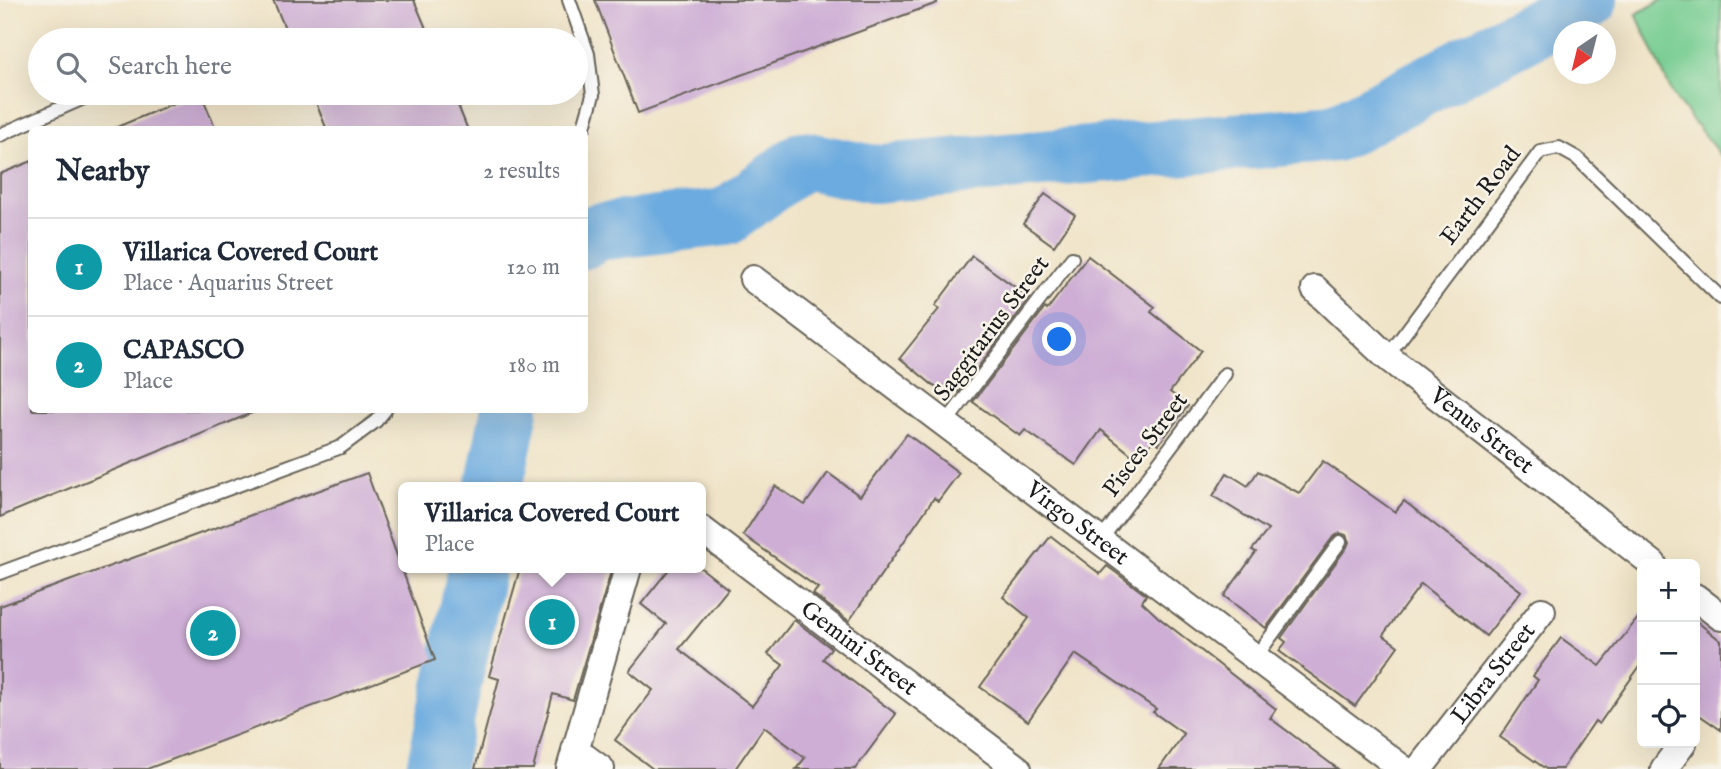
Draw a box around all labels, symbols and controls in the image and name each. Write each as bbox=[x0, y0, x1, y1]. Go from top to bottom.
north arrow bbox=[1553, 21, 1616, 84]
search box bbox=[28, 28, 588, 105]
icon: search bbox=[52, 48, 90, 86]
text: Search here bbox=[108, 50, 232, 83]
street label: Earth Road bbox=[1434, 140, 1528, 252]
text: Nearby bbox=[56, 153, 149, 191]
text: 2 results bbox=[483, 157, 560, 186]
text: Villarica Covered Court bbox=[123, 236, 378, 269]
street label: Saggitarius Street bbox=[927, 250, 1057, 408]
text: 1 bbox=[75, 253, 83, 282]
text: 120 m bbox=[507, 253, 560, 282]
text: Place · Aquarius Street bbox=[123, 269, 334, 298]
your location bbox=[1042, 322, 1076, 356]
text: CAPASCO bbox=[123, 334, 244, 367]
text: 2 bbox=[74, 351, 84, 380]
text: 180 m bbox=[508, 351, 560, 380]
text: Place bbox=[123, 367, 173, 396]
street label: Venus Street bbox=[1422, 380, 1540, 481]
street label: Pisces Street bbox=[1097, 386, 1195, 504]
street label: Virgo Street bbox=[1018, 474, 1135, 572]
popup bbox=[398, 482, 706, 573]
text: Villarica Covered Court bbox=[424, 497, 680, 530]
text: Place bbox=[424, 530, 474, 559]
map controls bbox=[1637, 559, 1700, 748]
button: + bbox=[1637, 559, 1700, 622]
street label: Gemini Street bbox=[794, 594, 924, 703]
pin: 1 bbox=[529, 596, 575, 648]
pin: 2 bbox=[190, 607, 236, 659]
street label: Libra Street bbox=[1444, 617, 1542, 730]
button: − bbox=[1637, 622, 1700, 685]
button: locate bbox=[1637, 685, 1700, 748]

